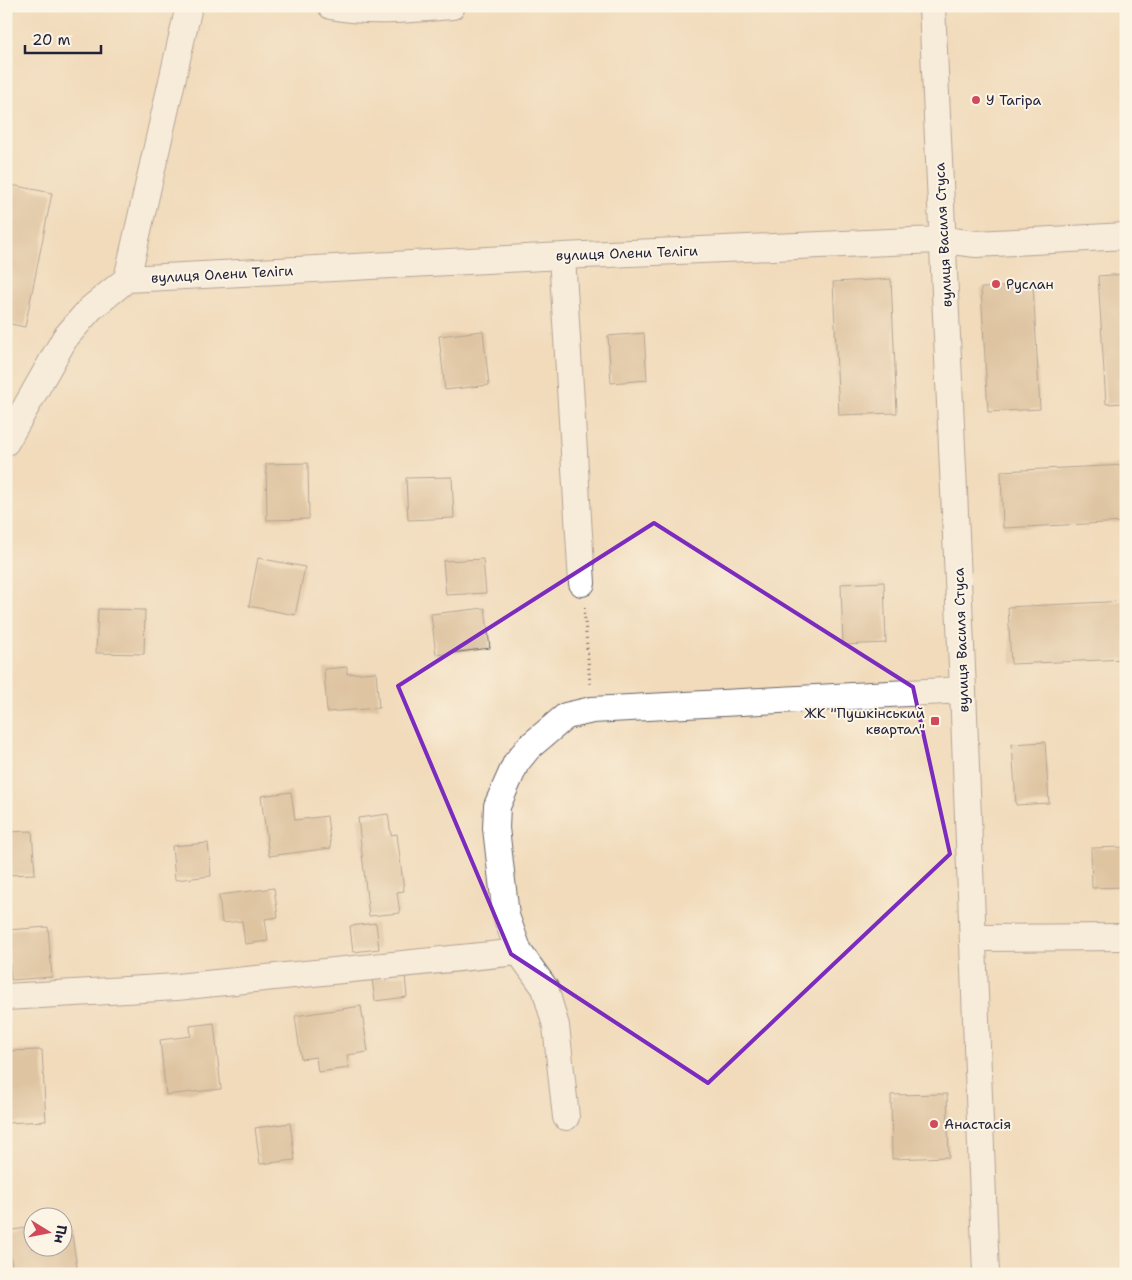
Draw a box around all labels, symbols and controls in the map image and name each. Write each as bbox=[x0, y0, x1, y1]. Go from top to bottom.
scale bar bbox=[25, 22, 101, 54]
text: 20 m bbox=[32, 30, 71, 50]
place label: У Тагіра bbox=[986, 91, 1042, 109]
marker: У Тагіра bbox=[970, 94, 982, 106]
street label: вулиця Василя Стуса bbox=[930, 162, 956, 308]
street label: вулиця Олени Теліги bbox=[556, 242, 698, 264]
street label: вулиця Олени Теліги bbox=[151, 261, 293, 287]
place label: Руслан bbox=[1006, 275, 1054, 293]
marker: Руслан bbox=[990, 278, 1002, 290]
street label: вулиця Василя Стуса bbox=[949, 567, 973, 713]
place label: ЖК "Пушкінський квартал" bbox=[804, 704, 925, 738]
marker: ЖК "Пушкінський квартал" bbox=[929, 715, 941, 727]
place label: Анастасія bbox=[944, 1115, 1011, 1133]
marker: Анастасія bbox=[928, 1118, 940, 1130]
north arrow bbox=[22, 1208, 72, 1258]
text: Пн bbox=[50, 1224, 71, 1245]

